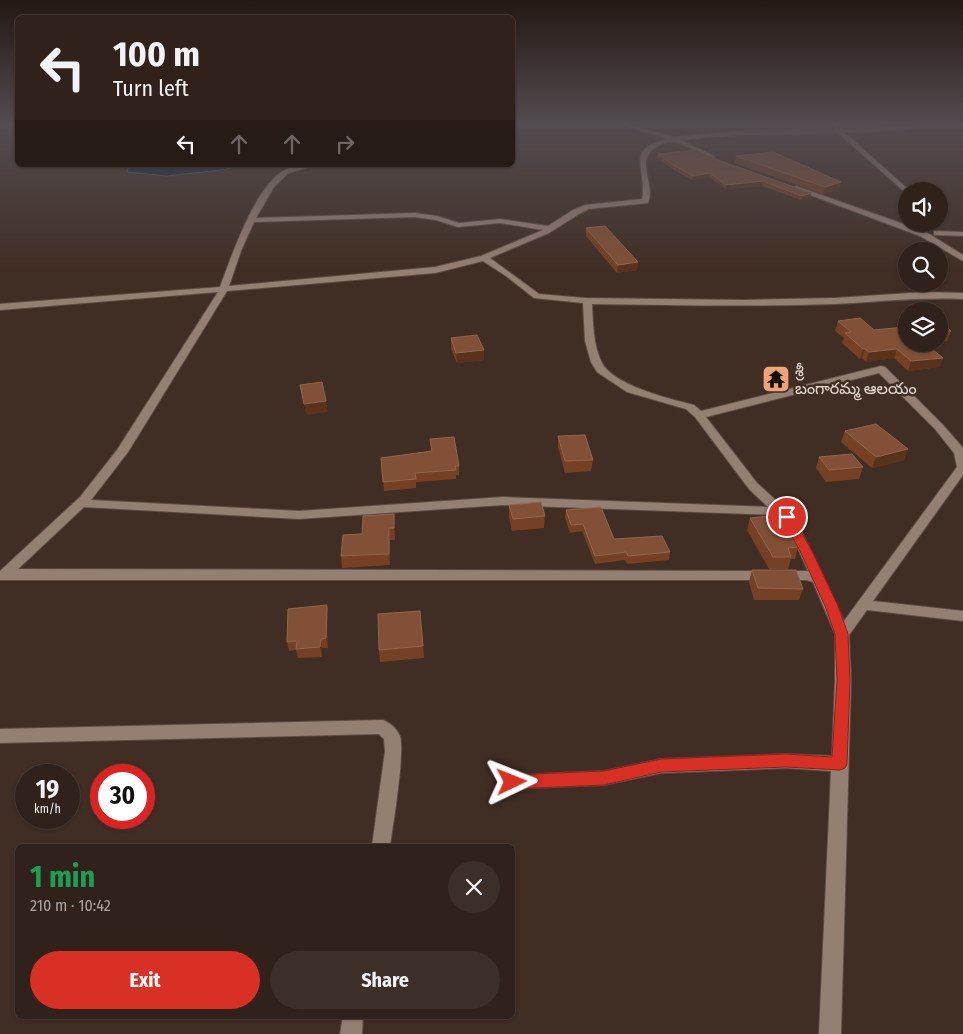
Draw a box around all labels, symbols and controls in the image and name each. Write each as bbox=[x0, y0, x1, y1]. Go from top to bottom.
text: 100 m bbox=[113, 33, 200, 75]
icon: left bbox=[30, 35, 95, 100]
text: Turn left bbox=[113, 75, 189, 102]
icon: left bbox=[172, 130, 200, 158]
icon: ahead bbox=[225, 130, 253, 158]
icon: ahead bbox=[278, 130, 306, 158]
icon: right bbox=[331, 130, 359, 158]
map controls bbox=[898, 182, 948, 352]
button: sound bbox=[898, 182, 948, 232]
button: search bbox=[898, 242, 948, 292]
button: layers bbox=[898, 302, 948, 352]
place label: శ్రీ బంగారమ్మ ఆలయం bbox=[795, 361, 917, 401]
temple icon: శ్రీ బంగారమ్మ ఆలయం bbox=[761, 364, 791, 394]
pin bbox=[766, 496, 808, 538]
icon: arrive bbox=[773, 503, 801, 531]
position arrow bbox=[485, 755, 537, 807]
speed limit sign: 30 bbox=[90, 764, 155, 829]
text: 19 bbox=[36, 775, 59, 805]
text: km/h bbox=[34, 802, 61, 816]
text: 1 min bbox=[30, 859, 95, 895]
button: close bbox=[448, 861, 500, 913]
text: 210 m · 10:42 bbox=[30, 896, 111, 915]
button: Exit bbox=[30, 951, 260, 1009]
button: Share bbox=[270, 951, 500, 1009]

